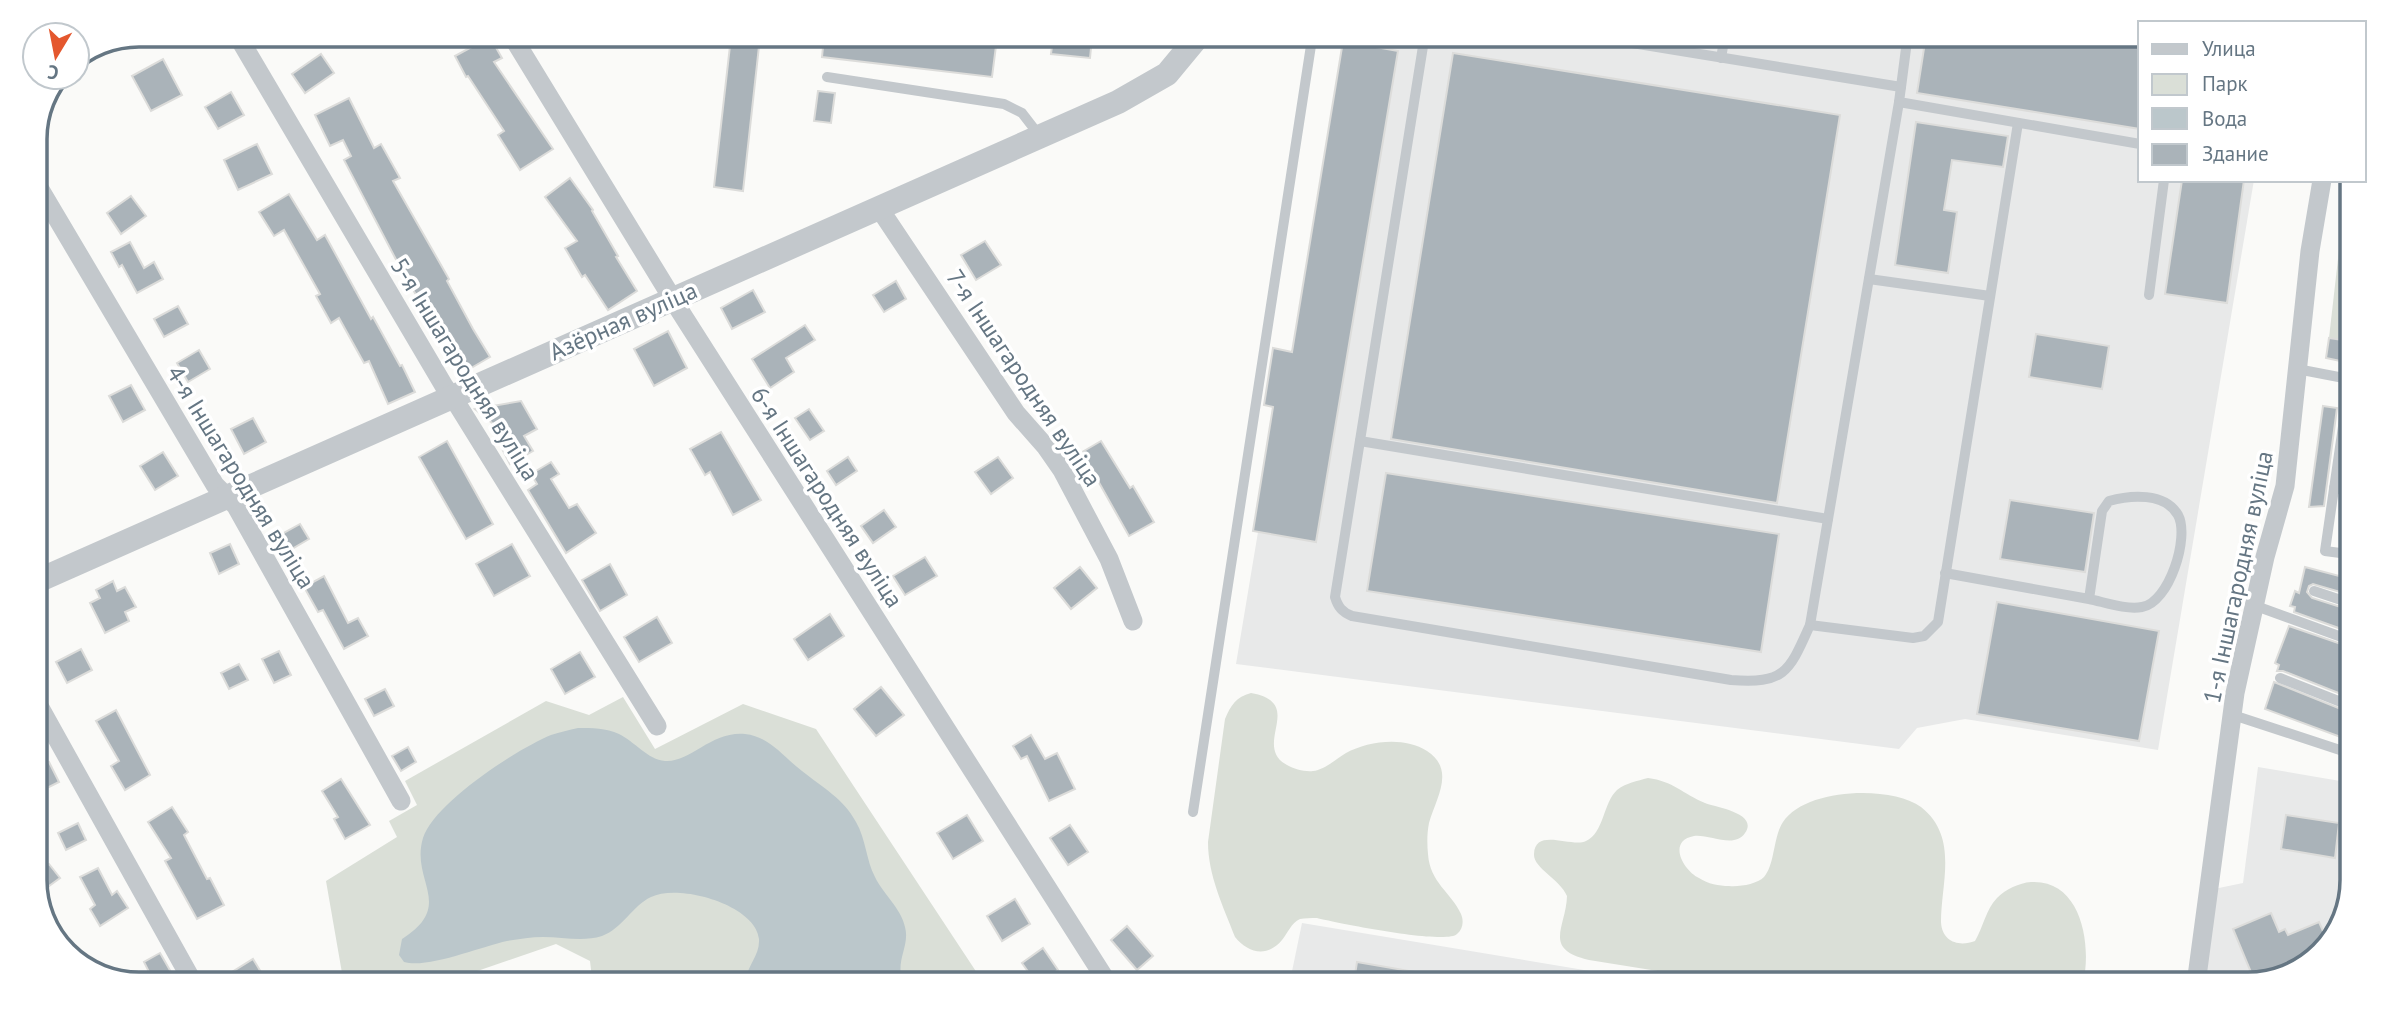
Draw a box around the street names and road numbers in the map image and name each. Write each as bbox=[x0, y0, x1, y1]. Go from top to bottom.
street label: 5-я Іншагародняя вуліца bbox=[384, 252, 546, 486]
street label: 7-я Іншагародняя вуліца bbox=[940, 263, 1108, 493]
street label: Азёрная вуліца bbox=[544, 275, 702, 367]
street label: 4-я Іншагародняя вуліца bbox=[160, 360, 322, 594]
street label: 6-я Іншагародняя вуліца bbox=[744, 381, 910, 613]
street label: 1-я Іншагародняя вуліца bbox=[2196, 448, 2280, 706]

